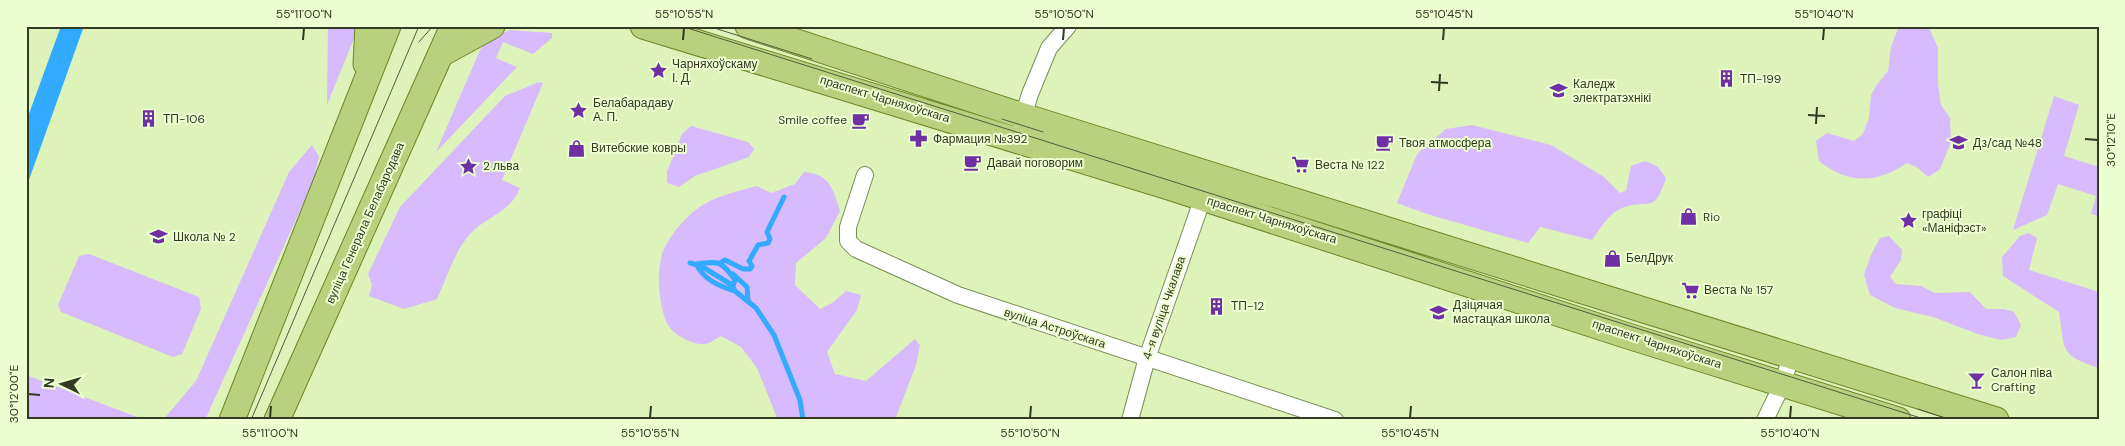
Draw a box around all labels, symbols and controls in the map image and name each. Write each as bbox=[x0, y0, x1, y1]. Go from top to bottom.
text: 55°11'00"N bbox=[276, 6, 332, 22]
text: 55°10'55"N bbox=[655, 6, 713, 22]
text: 55°10'50"N bbox=[1034, 6, 1094, 22]
text: 55°10'45"N bbox=[1415, 6, 1473, 22]
text: 55°10'40"N bbox=[1794, 6, 1854, 22]
place label: Чарняхоўскаму І. Д. bbox=[672, 56, 758, 86]
place icon: Чарняхоўскаму І. Д. bbox=[648, 61, 668, 81]
building icon: ТП-199 bbox=[1716, 69, 1736, 89]
place label: ТП-199 bbox=[1740, 71, 1781, 87]
street label: праспект Чарняхоўскага bbox=[818, 72, 952, 126]
place label: Каледж электратэхнікі bbox=[1573, 76, 1651, 106]
school or university icon: Каледж электратэхнікі bbox=[1549, 81, 1569, 101]
place label: Белабарадаву А. П. bbox=[593, 95, 673, 125]
place icon: Белабарадаву А. П. bbox=[569, 100, 589, 120]
building icon: ТП-106 bbox=[139, 109, 159, 129]
cafe icon: Smile coffee bbox=[851, 110, 871, 130]
place label: ТП-106 bbox=[163, 111, 205, 127]
place label: Smile coffee bbox=[778, 112, 847, 128]
text: 30°12'10"E bbox=[2103, 113, 2119, 167]
pharmacy icon: Фармация №392 bbox=[909, 129, 929, 149]
place label: Фармация №392 bbox=[933, 131, 1028, 147]
cafe icon: Твоя атмосфера bbox=[1375, 133, 1395, 153]
school or university icon: Дз/сад №48 bbox=[1949, 133, 1969, 153]
place label: Твоя атмосфера bbox=[1399, 135, 1491, 151]
place label: Дз/сад №48 bbox=[1973, 135, 2042, 151]
shop icon: Витебские ковры bbox=[567, 138, 587, 158]
street label: вуліца Генерала Белабародава bbox=[322, 140, 408, 306]
place label: Витебские ковры bbox=[591, 140, 686, 156]
cafe icon: Давай поговорим bbox=[963, 153, 983, 173]
place label: Давай поговорим bbox=[987, 155, 1083, 171]
supermarket icon: Веста № 122 bbox=[1291, 155, 1311, 175]
place icon: 2 льва bbox=[459, 156, 479, 176]
place label: Веста № 122 bbox=[1315, 157, 1385, 173]
place label: 2 льва bbox=[483, 158, 520, 174]
street label: праспект Чарняхоўскага bbox=[1205, 193, 1339, 247]
place label: графіці «Маніфэст» bbox=[1922, 206, 1986, 236]
shop icon: Rio bbox=[1679, 207, 1699, 227]
place label: Rio bbox=[1703, 209, 1720, 225]
place icon: графіці «Маніфэст» bbox=[1898, 211, 1918, 231]
school or university icon: Школа № 2 bbox=[149, 227, 169, 247]
place label: Школа № 2 bbox=[173, 229, 236, 245]
shop icon: БелДрук bbox=[1602, 248, 1622, 268]
place label: БелДрук bbox=[1626, 250, 1674, 266]
street label: 4-я вуліца Чкалава bbox=[1139, 254, 1189, 362]
supermarket icon: Веста № 157 bbox=[1680, 280, 1700, 300]
place label: Веста № 157 bbox=[1704, 282, 1773, 298]
building icon: ТП-12 bbox=[1207, 296, 1227, 316]
place label: Дзіцячая мастацкая школа bbox=[1453, 297, 1550, 327]
place label: ТП-12 bbox=[1231, 298, 1264, 314]
school or university icon: Дзіцячая мастацкая школа bbox=[1429, 302, 1449, 322]
street label: вуліца Астроўскага bbox=[1002, 304, 1108, 352]
street label: праспект Чарняхоўскага bbox=[1590, 316, 1724, 373]
north arrow bbox=[38, 358, 88, 408]
text: 30°12'00"E bbox=[6, 364, 22, 423]
place label: Салон піва Crafting bbox=[1991, 365, 2053, 395]
bar icon: Салон піва Crafting bbox=[1967, 370, 1987, 390]
text: N bbox=[40, 377, 58, 389]
text: 55°11'00"N bbox=[242, 425, 298, 441]
text: 55°10'55"N bbox=[621, 425, 679, 441]
text: 55°10'50"N bbox=[1000, 425, 1060, 441]
text: 55°10'45"N bbox=[1381, 425, 1439, 441]
text: 55°10'40"N bbox=[1760, 425, 1820, 441]

